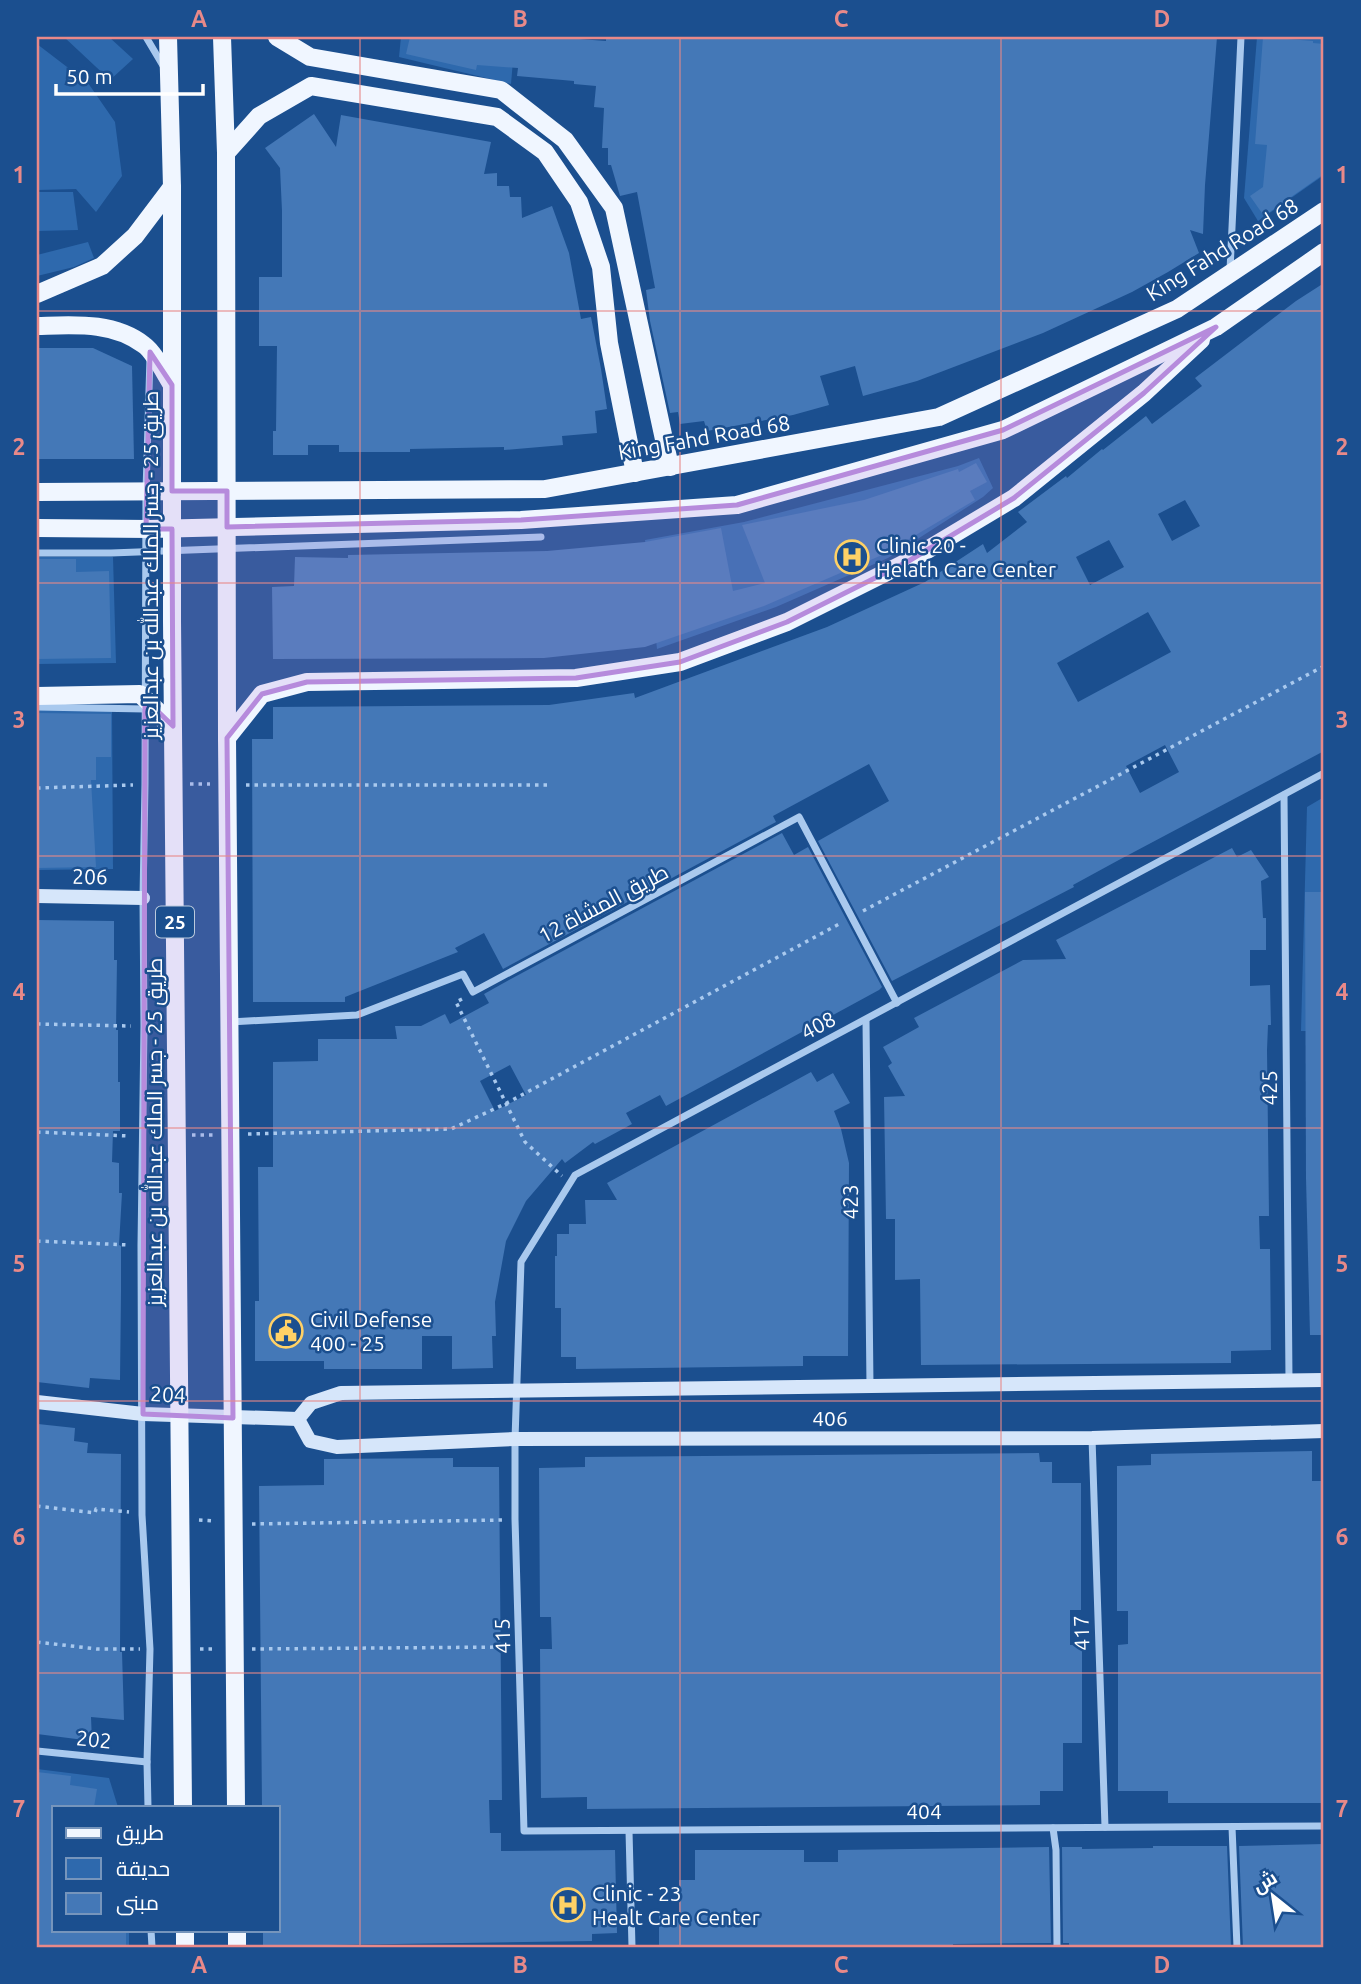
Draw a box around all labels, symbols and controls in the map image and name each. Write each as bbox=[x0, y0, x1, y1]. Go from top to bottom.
text: A bbox=[191, 6, 207, 31]
text: B bbox=[512, 6, 528, 31]
text: C bbox=[834, 6, 849, 31]
text: D bbox=[1154, 6, 1170, 31]
scale bar bbox=[56, 52, 203, 96]
text: 50 m bbox=[66, 64, 113, 88]
text: 1 bbox=[13, 162, 25, 187]
text: 1 bbox=[1336, 162, 1348, 187]
street label: King Fahd Road 68 bbox=[1142, 193, 1302, 305]
street label: طريق 25 - جسر الملك عبدالله بن عبدالعزيز bbox=[137, 391, 164, 740]
street label: King Fahd Road 68 bbox=[616, 410, 792, 464]
text: 2 bbox=[13, 434, 25, 459]
text: 2 bbox=[1336, 434, 1348, 459]
place label: Clinic 20 - Helath Care Center bbox=[876, 533, 1056, 581]
hospital icon: Clinic 20 - Helath Care Center bbox=[833, 538, 871, 576]
text: 3 bbox=[13, 707, 25, 732]
text: 3 bbox=[1336, 707, 1348, 732]
street label: طريق المشاة 12 bbox=[534, 859, 673, 949]
street label: 206 bbox=[72, 864, 108, 888]
road number: 25 bbox=[156, 906, 194, 938]
street label: طريق 25 - جسر الملك عبدالله بن عبدالعزيز bbox=[141, 958, 168, 1307]
text: 4 bbox=[13, 979, 26, 1004]
text: 4 bbox=[1336, 979, 1349, 1004]
street label: 408 bbox=[797, 1006, 839, 1044]
street label: 425 bbox=[1257, 1070, 1281, 1106]
street label: 423 bbox=[838, 1184, 862, 1220]
text: 5 bbox=[13, 1251, 25, 1276]
text: 5 bbox=[1336, 1251, 1348, 1276]
place label: Civil Defense 400 - 25 bbox=[310, 1307, 432, 1355]
public building icon: Civil Defense 400 - 25 bbox=[267, 1312, 305, 1350]
street label: 204 bbox=[150, 1381, 186, 1407]
street label: 406 bbox=[812, 1406, 848, 1430]
text: 6 bbox=[13, 1524, 26, 1549]
text: 6 bbox=[1336, 1524, 1349, 1549]
street label: 417 bbox=[1068, 1615, 1094, 1651]
street label: 415 bbox=[489, 1618, 515, 1654]
street label: 202 bbox=[75, 1725, 113, 1753]
text: 7 bbox=[13, 1796, 25, 1821]
text: 7 bbox=[1336, 1796, 1348, 1821]
street label: 404 bbox=[906, 1799, 942, 1823]
legend bbox=[52, 1806, 280, 1932]
text: طريق bbox=[116, 1820, 164, 1846]
text: حديقة bbox=[116, 1856, 170, 1880]
north arrow bbox=[1238, 1862, 1308, 1932]
text: ش bbox=[1248, 1866, 1281, 1898]
place label: Clinic - 23 Healt Care Center bbox=[592, 1881, 760, 1929]
hospital icon: Clinic - 23 Healt Care Center bbox=[549, 1886, 587, 1924]
text: مبنى bbox=[116, 1890, 159, 1916]
text: A bbox=[191, 1952, 207, 1977]
text: B bbox=[512, 1952, 528, 1977]
text: C bbox=[834, 1952, 849, 1977]
text: D bbox=[1154, 1952, 1170, 1977]

